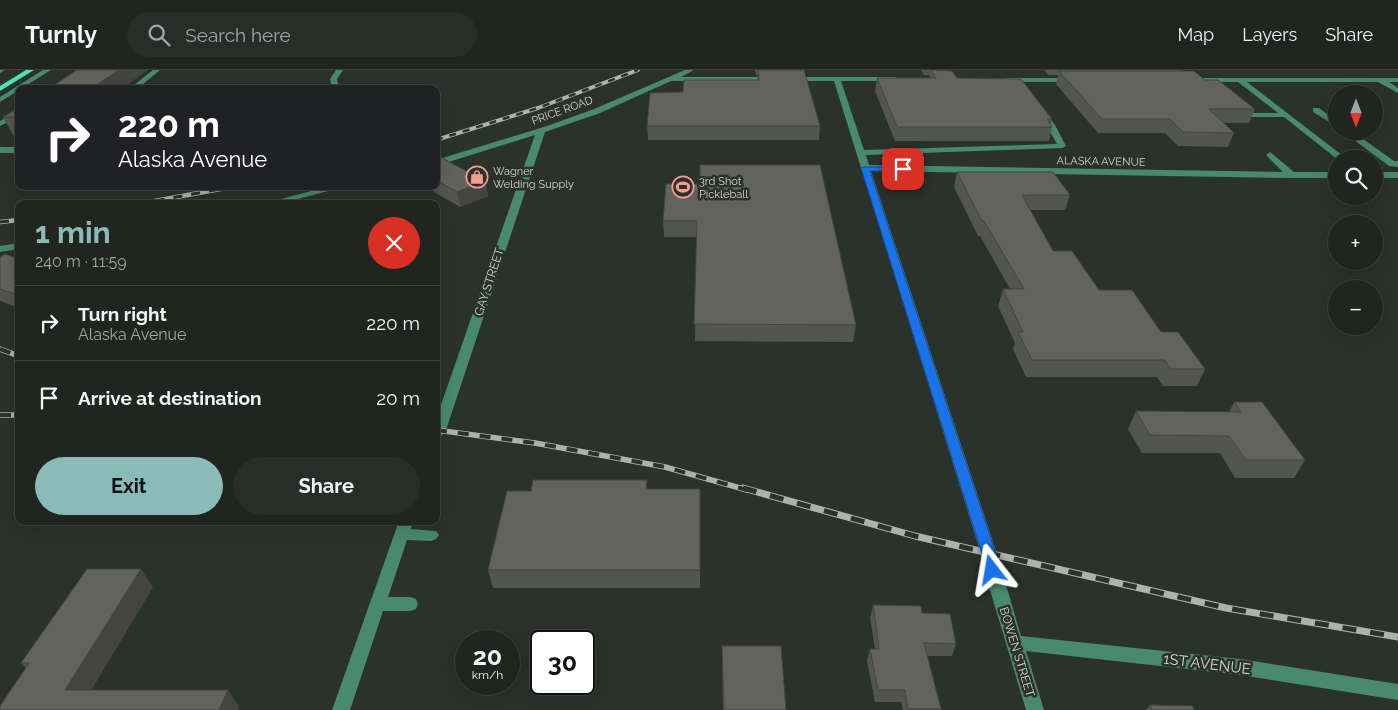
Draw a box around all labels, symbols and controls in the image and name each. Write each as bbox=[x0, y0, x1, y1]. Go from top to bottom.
search box bbox=[127, 12, 477, 57]
text: Turnly bbox=[25, 20, 97, 49]
icon: search bbox=[145, 21, 173, 49]
text: Search here bbox=[185, 24, 291, 46]
text: Map bbox=[1178, 24, 1214, 45]
text: Layers bbox=[1242, 24, 1297, 45]
text: Share bbox=[1325, 24, 1373, 45]
north arrow bbox=[1328, 85, 1382, 140]
map controls bbox=[1328, 85, 1383, 335]
street label: PRICE ROAD bbox=[530, 93, 595, 128]
text: 220 m bbox=[118, 104, 220, 145]
icon: right bbox=[35, 105, 100, 170]
text: Alaska Avenue bbox=[118, 146, 267, 172]
pin bbox=[882, 148, 924, 190]
button: search bbox=[1328, 150, 1383, 205]
street label: ALASKA AVENUE bbox=[1056, 154, 1146, 169]
icon: arrive bbox=[889, 155, 917, 183]
shop icon: Wagner Welding Supply bbox=[465, 165, 489, 189]
place label: Wagner Welding Supply bbox=[493, 165, 574, 191]
sports icon: 3rd Shot Pickleball bbox=[671, 175, 695, 199]
place label: 3rd Shot Pickleball bbox=[699, 175, 748, 201]
text: 1 min bbox=[35, 215, 111, 250]
button: + bbox=[1328, 215, 1383, 270]
button: close bbox=[368, 217, 420, 269]
street label: GAY STREET bbox=[471, 246, 507, 318]
text: 240 m · 11:59 bbox=[35, 252, 127, 271]
button: − bbox=[1328, 280, 1383, 335]
text: Turn right bbox=[78, 303, 167, 325]
icon: right bbox=[35, 309, 63, 337]
text: 220 m bbox=[366, 312, 420, 334]
text: Alaska Avenue bbox=[78, 325, 187, 344]
icon: arrive bbox=[35, 384, 63, 412]
text: Arrive at destination bbox=[78, 387, 262, 409]
text: 20 m bbox=[376, 387, 420, 409]
button: Exit bbox=[35, 457, 223, 515]
button: Share bbox=[233, 457, 420, 515]
position arrow bbox=[965, 543, 1017, 595]
street label: BOWEN STREET bbox=[997, 605, 1038, 699]
speed limit sign: 30 bbox=[530, 630, 595, 695]
text: 20 bbox=[473, 641, 502, 671]
street label: 1ST AVENUE bbox=[1162, 650, 1252, 678]
text: km/h bbox=[472, 668, 503, 682]

